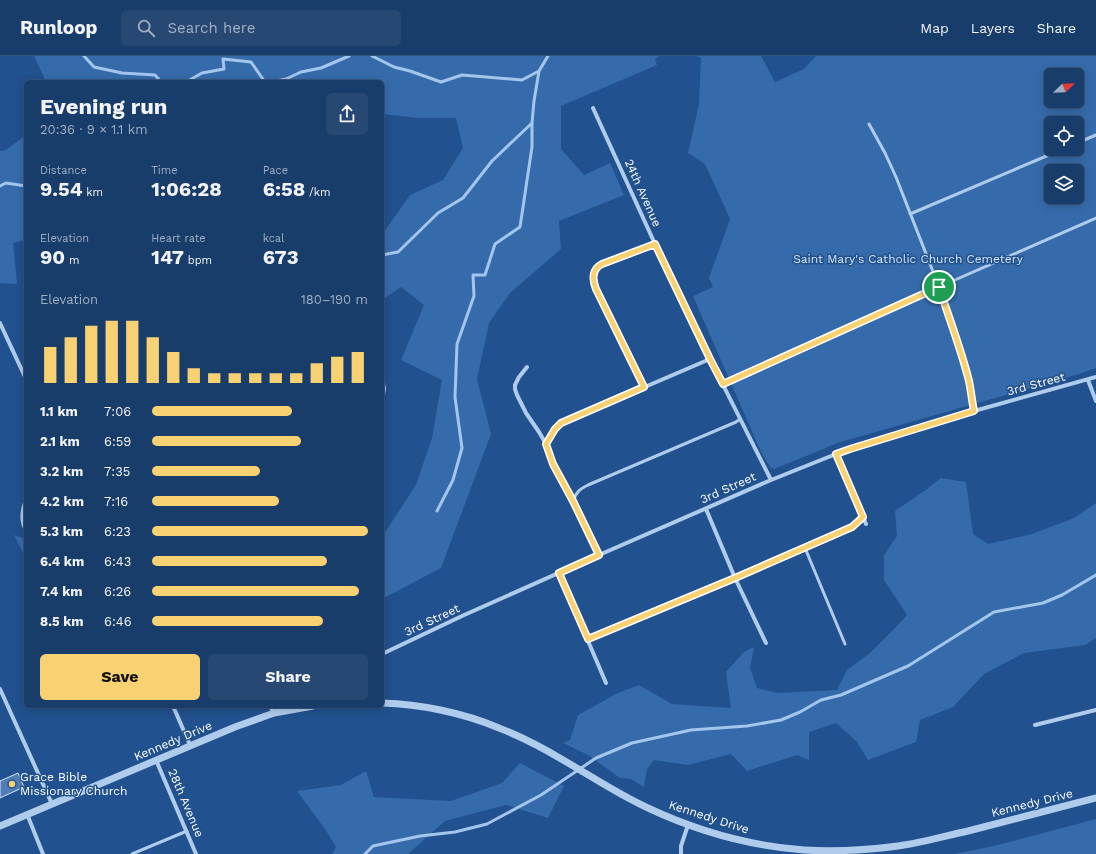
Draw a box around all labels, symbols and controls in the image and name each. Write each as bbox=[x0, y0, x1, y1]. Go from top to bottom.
search box bbox=[121, 10, 401, 46]
text: Runloop bbox=[20, 16, 97, 39]
icon: search bbox=[135, 17, 157, 39]
text: Search here bbox=[167, 19, 255, 37]
text: Map bbox=[920, 20, 949, 36]
text: Layers bbox=[971, 20, 1015, 36]
text: Share bbox=[1037, 20, 1076, 36]
north arrow bbox=[1044, 68, 1084, 108]
map controls bbox=[1044, 68, 1084, 204]
button: share bbox=[326, 93, 368, 135]
text: Evening run bbox=[40, 94, 168, 119]
button: locate bbox=[1044, 116, 1084, 156]
text: 20:36 · 9 × 1.1 km bbox=[40, 122, 148, 137]
street label: 24th Avenue bbox=[622, 157, 664, 229]
text: Distance bbox=[40, 164, 87, 177]
text: Time bbox=[151, 164, 178, 177]
text: Pace bbox=[263, 164, 288, 177]
button: layers bbox=[1044, 164, 1084, 204]
text: 9.54 bbox=[40, 177, 83, 201]
text: 1:06:28 bbox=[151, 177, 222, 201]
text: 6:58 bbox=[263, 177, 305, 201]
text: km bbox=[83, 186, 103, 199]
text: /km bbox=[305, 186, 331, 199]
text: Elevation bbox=[40, 232, 89, 245]
text: Heart rate bbox=[151, 232, 206, 245]
text: kcal bbox=[263, 232, 284, 245]
text: 90 bbox=[40, 245, 65, 269]
text: 147 bbox=[151, 245, 184, 269]
text: 673 bbox=[263, 245, 299, 269]
park label: Saint Mary's Catholic Church Cemetery bbox=[793, 252, 1024, 266]
text: m bbox=[65, 254, 79, 267]
text: bpm bbox=[184, 254, 212, 267]
pin bbox=[922, 270, 956, 304]
icon: arrive bbox=[928, 276, 950, 298]
text: Elevation bbox=[40, 292, 98, 307]
text: 180–190 m bbox=[301, 292, 368, 307]
street label: 3rd Street bbox=[1005, 370, 1067, 398]
text: 1.1 km bbox=[40, 404, 78, 419]
text: 7:06 bbox=[104, 404, 131, 419]
text: 2.1 km bbox=[40, 434, 80, 449]
text: 6:59 bbox=[104, 434, 131, 449]
text: 3.2 km bbox=[40, 464, 83, 479]
text: 7:35 bbox=[104, 464, 130, 479]
street label: 3rd Street bbox=[698, 470, 758, 506]
text: 4.2 km bbox=[40, 494, 84, 509]
text: 7:16 bbox=[104, 494, 128, 509]
text: 5.3 km bbox=[40, 524, 83, 539]
text: 6:23 bbox=[104, 524, 131, 539]
text: 6.4 km bbox=[40, 554, 84, 569]
text: 6:43 bbox=[104, 554, 131, 569]
text: 7.4 km bbox=[40, 584, 83, 599]
text: 6:26 bbox=[104, 584, 131, 599]
street label: 3rd Street bbox=[402, 601, 462, 639]
text: 8.5 km bbox=[40, 614, 84, 629]
text: 6:46 bbox=[104, 614, 132, 629]
button: Save bbox=[40, 654, 200, 700]
button: Share bbox=[208, 654, 368, 700]
street label: Kennedy Drive bbox=[132, 718, 214, 764]
street label: 28th Avenue bbox=[165, 767, 207, 839]
place label: Grace Bible Missionary Church bbox=[20, 770, 128, 798]
marker: Grace Bible Missionary Church bbox=[7, 779, 17, 789]
street label: Kennedy Drive bbox=[990, 786, 1074, 820]
street label: Kennedy Drive bbox=[667, 797, 751, 837]

